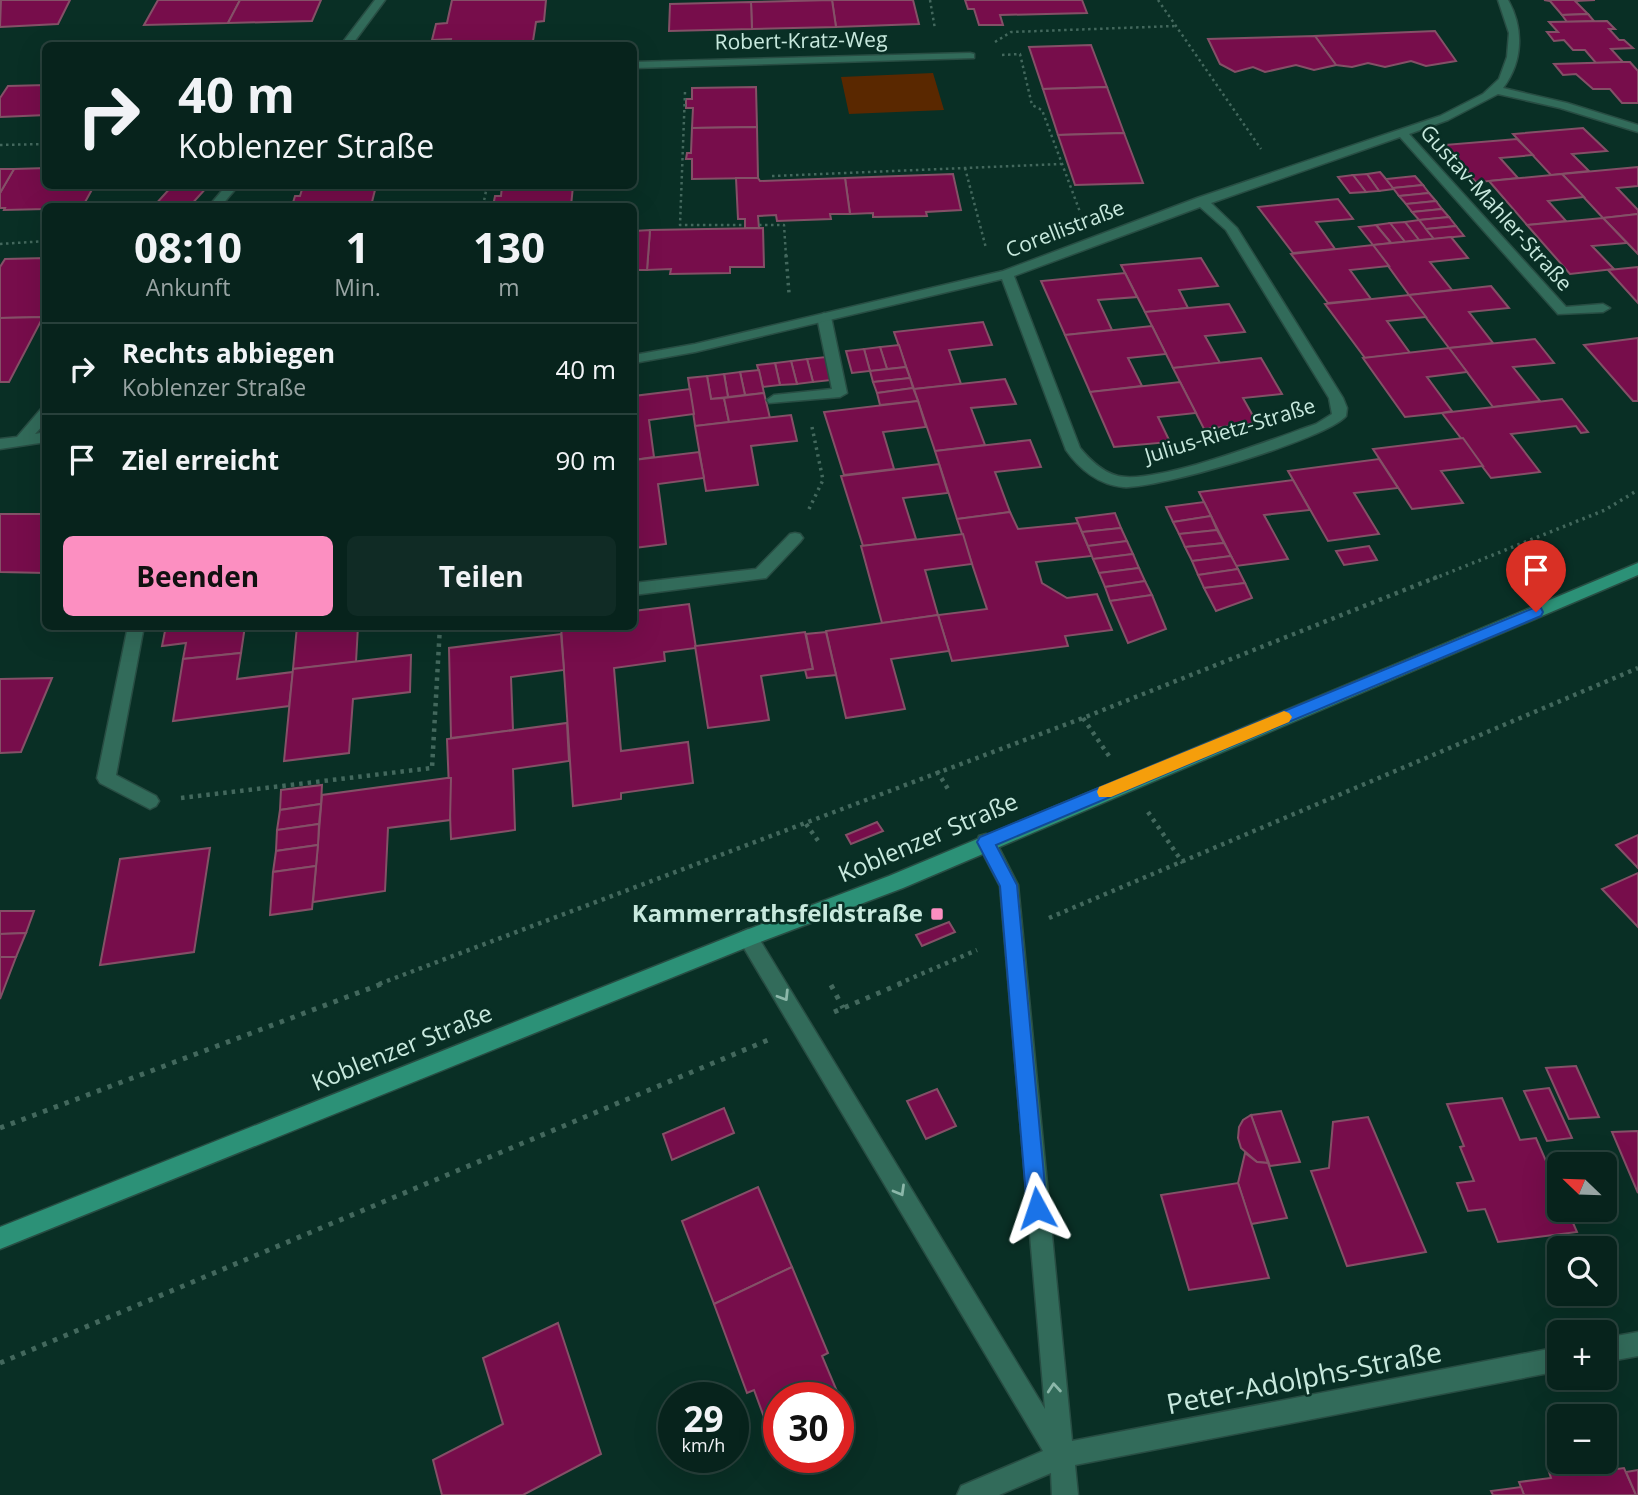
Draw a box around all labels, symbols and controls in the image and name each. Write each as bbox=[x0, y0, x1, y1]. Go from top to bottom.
street label: Robert-Kratz-Weg bbox=[714, 24, 888, 56]
text: 40 m bbox=[178, 61, 295, 127]
icon: right bbox=[63, 70, 154, 161]
street label: Gustav-Mahler-Straße bbox=[1415, 118, 1579, 296]
text: Koblenzer Straße bbox=[178, 124, 434, 167]
street label: Corellistraße bbox=[1001, 193, 1128, 263]
text: 08:10 bbox=[134, 218, 242, 275]
text: 1 bbox=[345, 218, 370, 275]
text: 130 bbox=[473, 218, 545, 275]
text: Ankunft bbox=[146, 271, 231, 303]
text: Min. bbox=[334, 271, 381, 303]
text: m bbox=[498, 271, 520, 303]
text: Rechts abbiegen bbox=[122, 335, 335, 371]
icon: right bbox=[63, 350, 101, 388]
text: 40 m bbox=[555, 351, 616, 387]
text: Koblenzer Straße bbox=[122, 371, 306, 403]
street label: Julius-Rietz-Straße bbox=[1139, 391, 1318, 470]
icon: arrive bbox=[63, 441, 101, 479]
text: Ziel erreicht bbox=[122, 442, 279, 478]
text: 90 m bbox=[555, 442, 616, 478]
button: Beenden bbox=[63, 536, 333, 616]
button: Teilen bbox=[347, 536, 616, 616]
pin bbox=[1506, 540, 1566, 612]
icon: arrive bbox=[1517, 551, 1555, 589]
street label: Koblenzer Straße bbox=[833, 784, 1022, 889]
place label: Kammerrathsfeldstraße bbox=[632, 896, 923, 929]
marker: Kammerrathsfeldstraße bbox=[929, 906, 945, 922]
one-way arrow bbox=[776, 988, 789, 1001]
street label: Koblenzer Straße bbox=[306, 995, 497, 1098]
north arrow bbox=[1547, 1152, 1617, 1222]
map controls bbox=[1547, 1152, 1617, 1474]
position arrow bbox=[1000, 1171, 1074, 1245]
one-way arrow bbox=[892, 1184, 905, 1197]
button: search bbox=[1547, 1236, 1617, 1306]
button: + bbox=[1547, 1320, 1617, 1390]
street label: Peter-Adolphs-Straße bbox=[1163, 1332, 1445, 1422]
speed limit sign: 30 bbox=[763, 1382, 854, 1473]
one-way arrow bbox=[1047, 1382, 1062, 1393]
text: 29 bbox=[683, 1395, 724, 1442]
button: − bbox=[1547, 1404, 1617, 1474]
text: km/h bbox=[682, 1433, 725, 1457]

